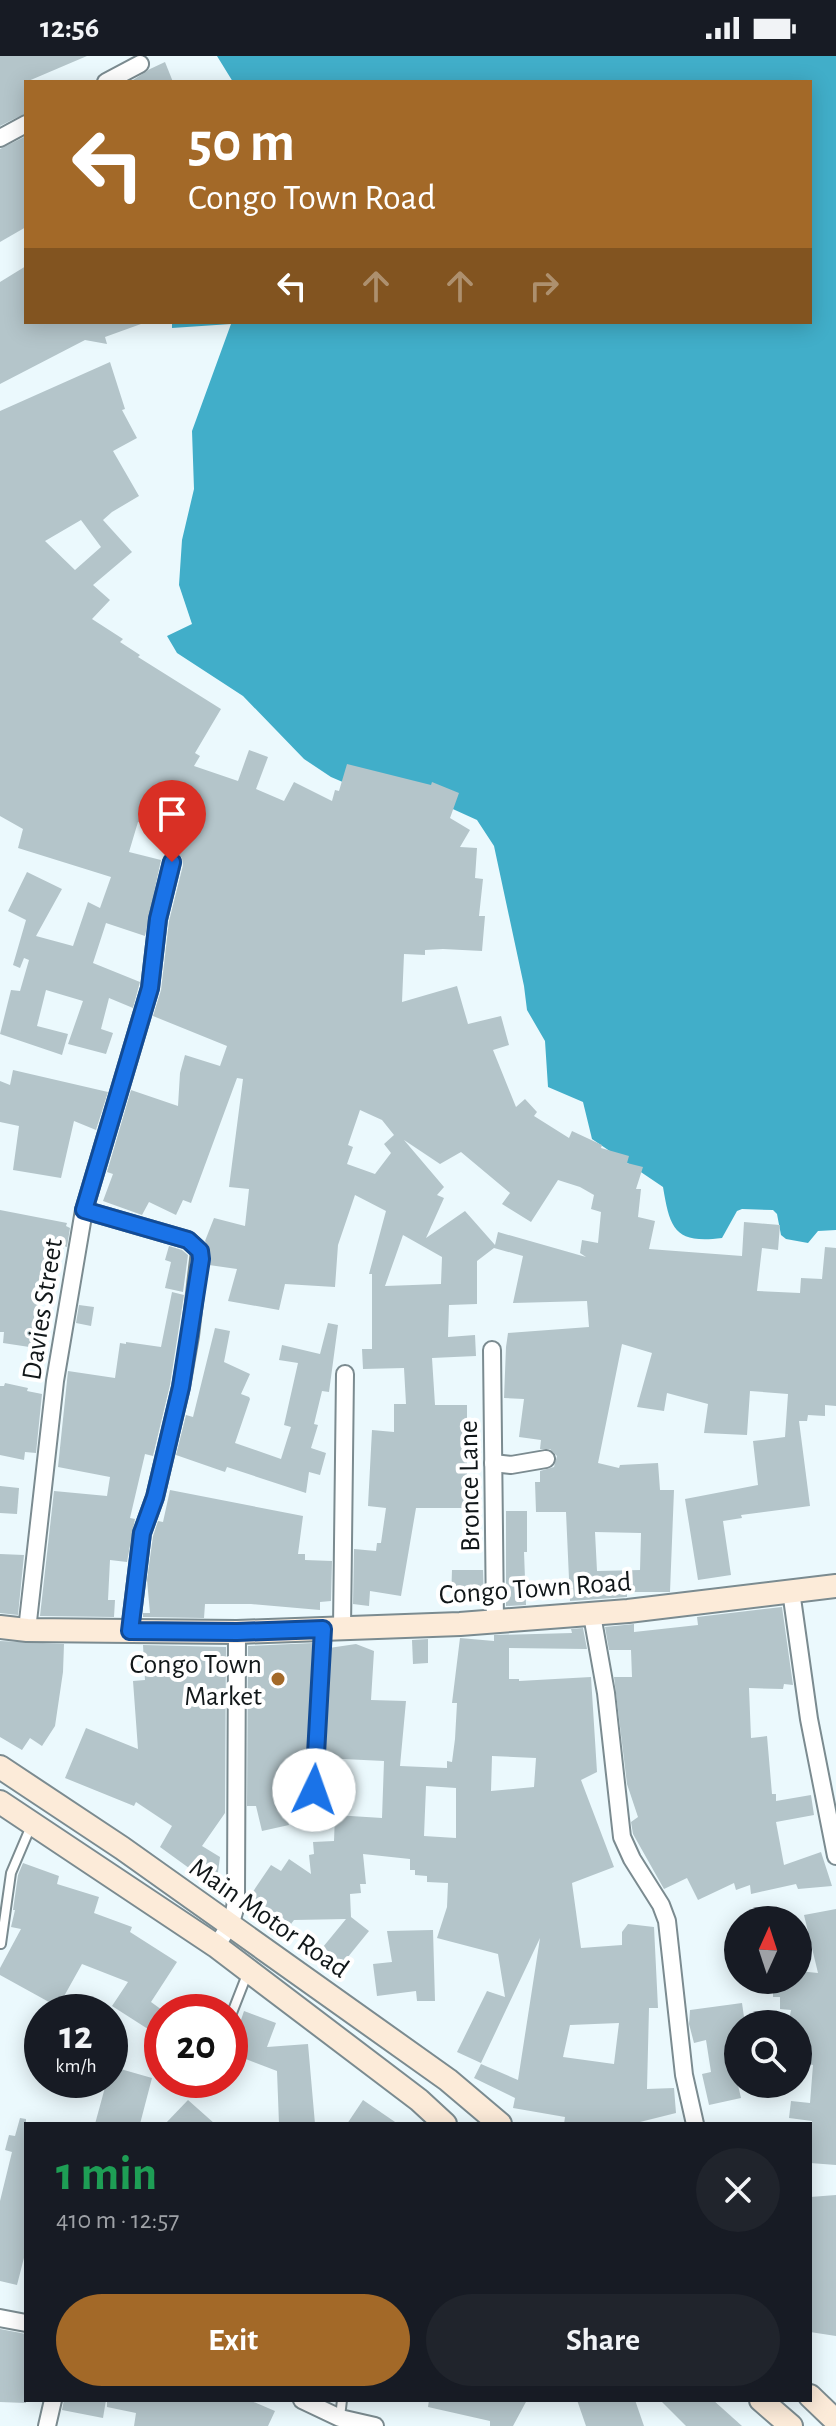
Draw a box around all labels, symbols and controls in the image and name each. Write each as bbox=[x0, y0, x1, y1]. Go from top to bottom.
text: 12:56 bbox=[40, 13, 99, 43]
icon: left bbox=[56, 112, 160, 216]
text: 50 m bbox=[188, 115, 295, 171]
text: Congo Town Road bbox=[188, 180, 436, 216]
icon: left bbox=[270, 264, 314, 308]
icon: ahead bbox=[354, 264, 398, 308]
icon: ahead bbox=[438, 264, 482, 308]
icon: right bbox=[522, 264, 566, 308]
pin bbox=[138, 780, 206, 862]
icon: arrive bbox=[150, 792, 194, 836]
street label: Davies Street bbox=[18, 1236, 68, 1382]
street label: Bronce Lane bbox=[455, 1420, 485, 1552]
street label: Congo Town Road bbox=[438, 1568, 632, 1610]
place label: Congo Town Market bbox=[130, 1651, 262, 1711]
marker: Congo Town Market bbox=[269, 1670, 287, 1688]
position arrow bbox=[272, 1748, 356, 1832]
street label: Main Motor Road bbox=[184, 1853, 354, 1984]
north arrow bbox=[724, 1906, 812, 1994]
map controls bbox=[724, 1906, 812, 2098]
speed limit sign: 20 bbox=[144, 1994, 248, 2098]
button: search bbox=[724, 2010, 812, 2098]
text: 12 bbox=[59, 2016, 93, 2056]
text: km/h bbox=[55, 2056, 97, 2076]
button: close bbox=[696, 2148, 780, 2232]
text: 1 min bbox=[56, 2151, 157, 2199]
text: 410 m · 12:57 bbox=[56, 2207, 179, 2233]
button: Exit bbox=[56, 2294, 410, 2386]
button: Share bbox=[426, 2294, 780, 2386]

